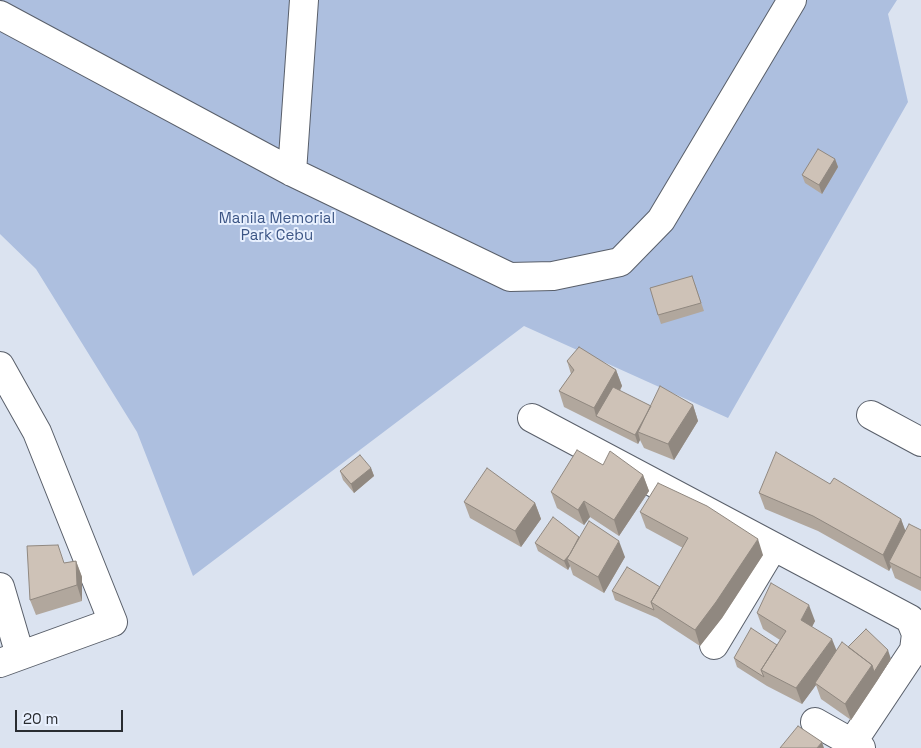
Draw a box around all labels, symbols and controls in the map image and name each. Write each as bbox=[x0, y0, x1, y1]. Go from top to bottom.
park label: Manila Memorial Park Cebu bbox=[219, 210, 335, 245]
scale bar bbox=[18, 700, 125, 732]
text: 20 m bbox=[23, 709, 58, 728]

